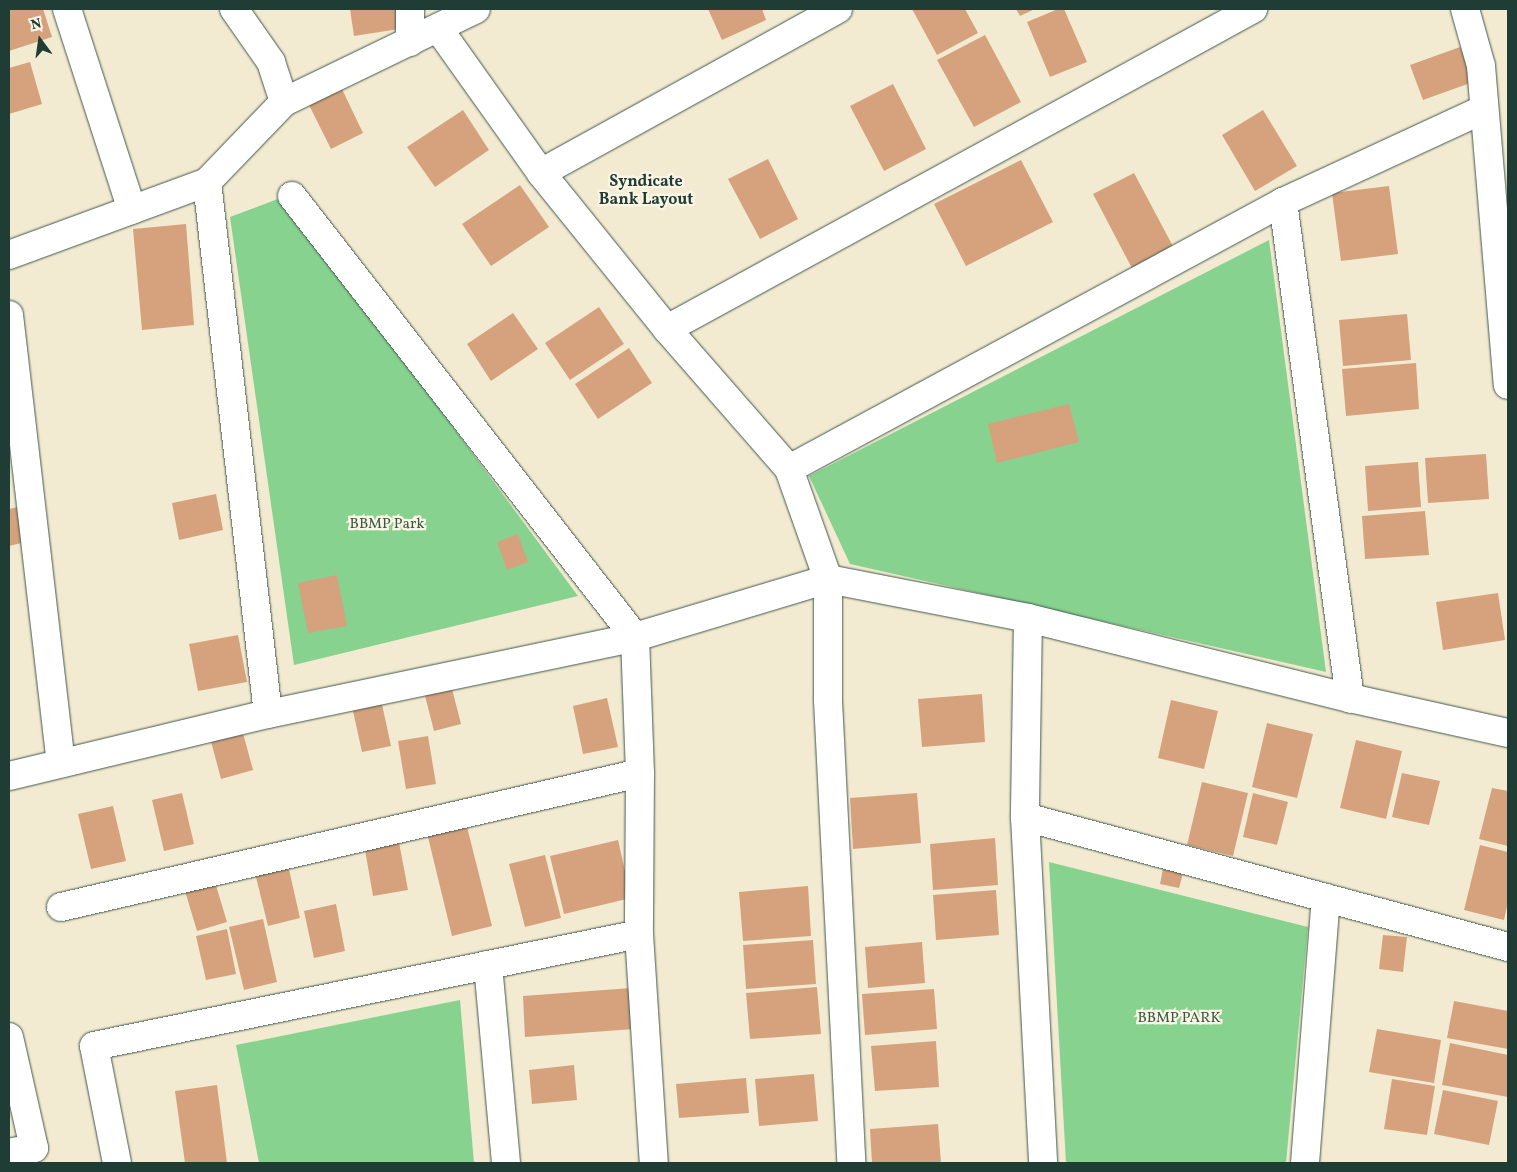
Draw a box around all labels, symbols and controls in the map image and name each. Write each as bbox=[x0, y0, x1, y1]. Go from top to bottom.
north arrow bbox=[15, 15, 65, 65]
text: N bbox=[29, 15, 43, 35]
district label: Syndicate Bank Layout bbox=[599, 172, 693, 210]
park label: BBMP Park bbox=[350, 516, 424, 534]
park label: BBMP PARK bbox=[1137, 1010, 1221, 1028]

